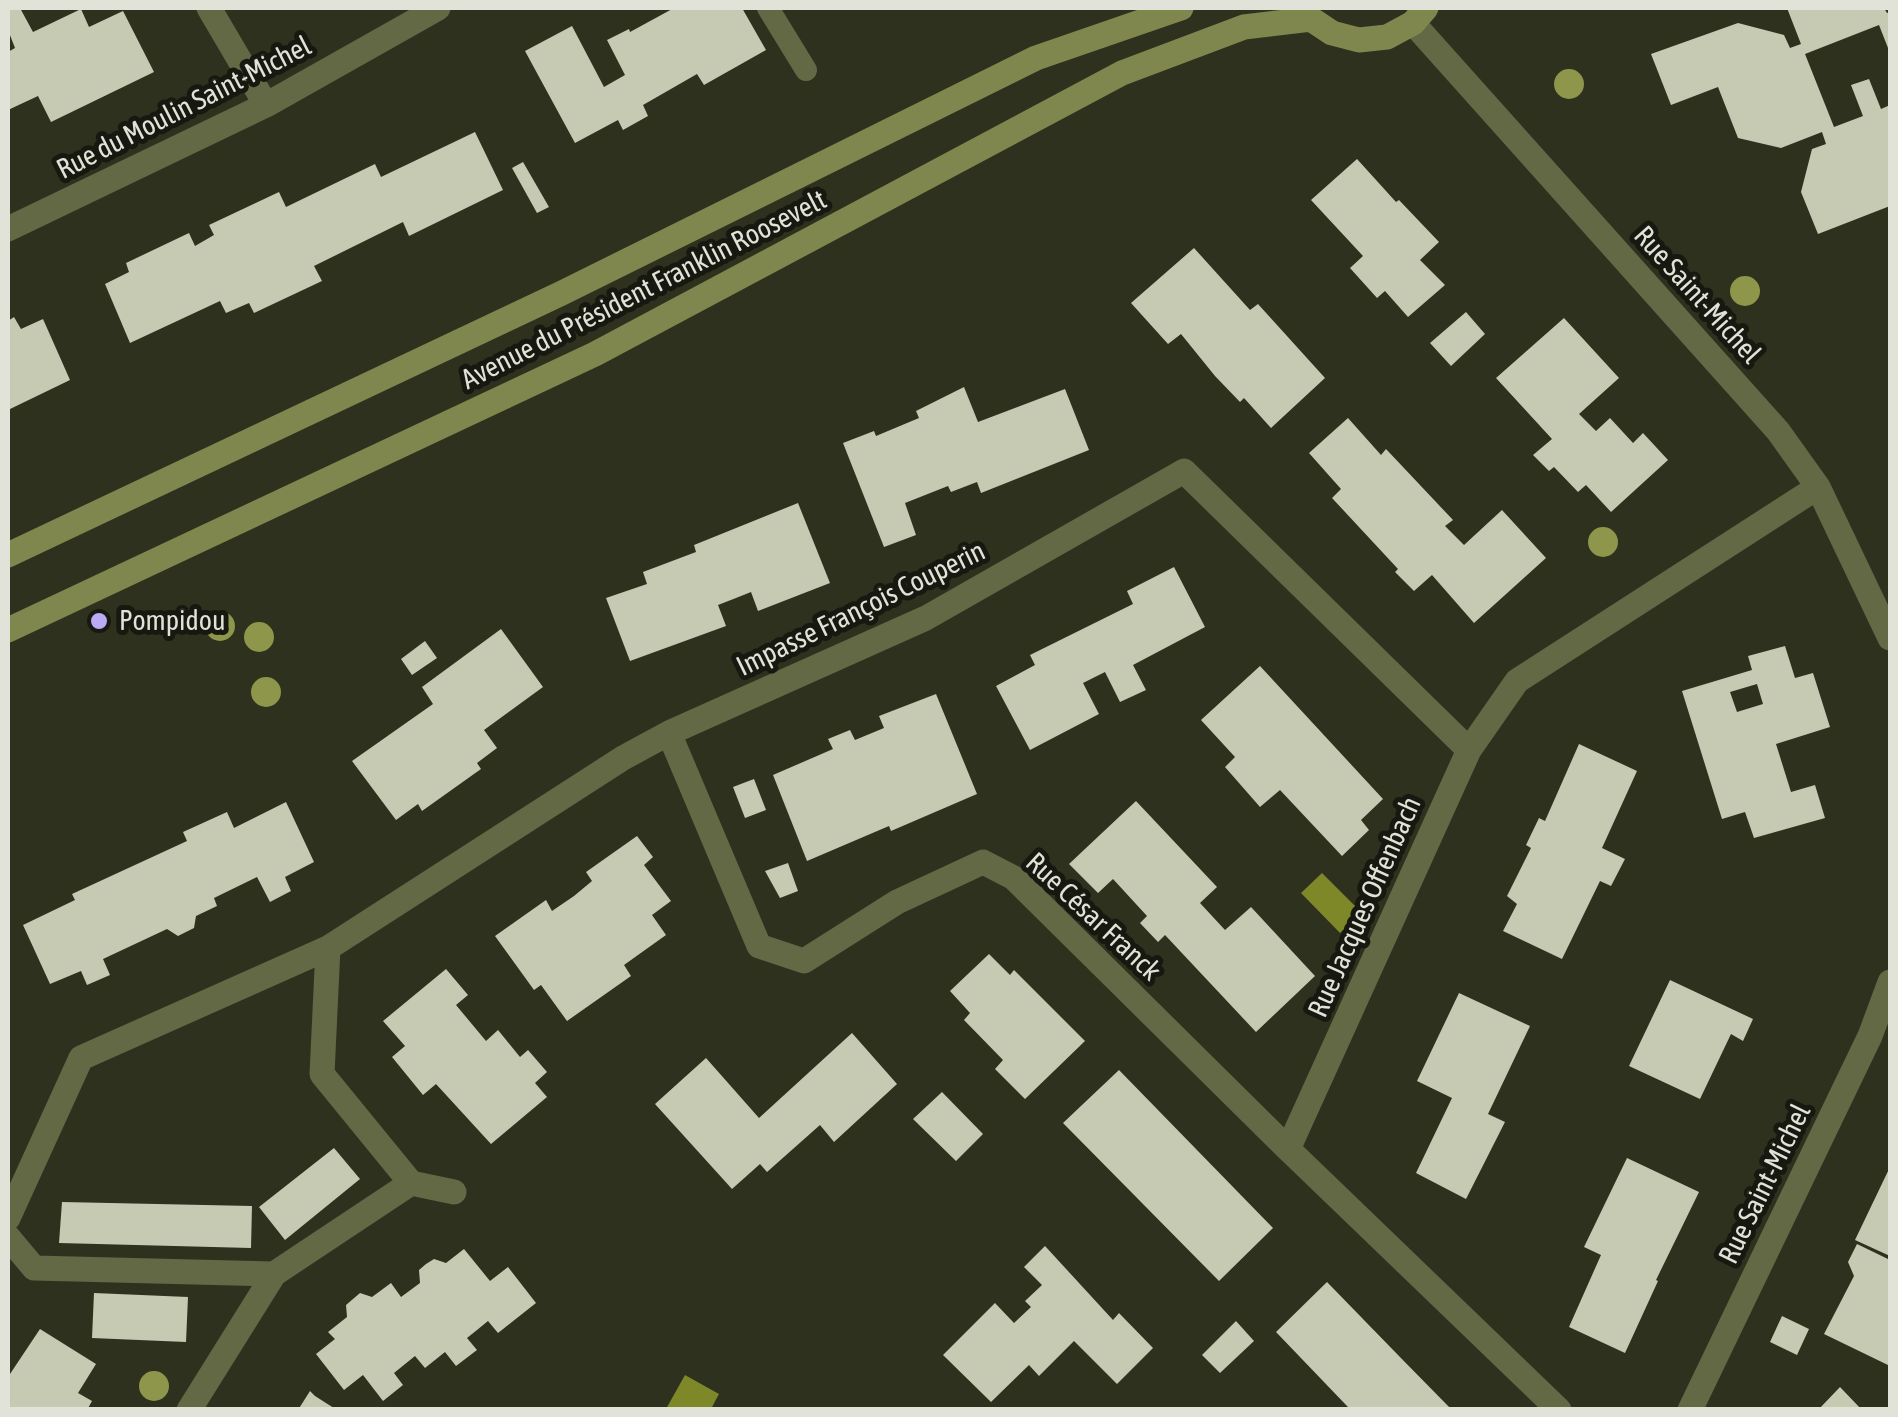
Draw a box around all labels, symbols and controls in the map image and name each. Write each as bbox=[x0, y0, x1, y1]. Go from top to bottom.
street label: Rue du Moulin Saint-Michel bbox=[51, 29, 317, 187]
street label: Avenue du Président Franklin Roosevelt bbox=[456, 183, 832, 397]
street label: Rue Saint-Michel bbox=[1627, 219, 1767, 371]
street label: Impasse François Couperin bbox=[731, 534, 991, 684]
place label: Pompidou bbox=[119, 604, 225, 638]
marker: Pompidou bbox=[88, 610, 110, 632]
street label: Rue Jacques Offenbach bbox=[1301, 792, 1429, 1022]
street label: Rue César Franck bbox=[1019, 846, 1167, 988]
street label: Rue Saint-Michel bbox=[1712, 1099, 1818, 1269]

